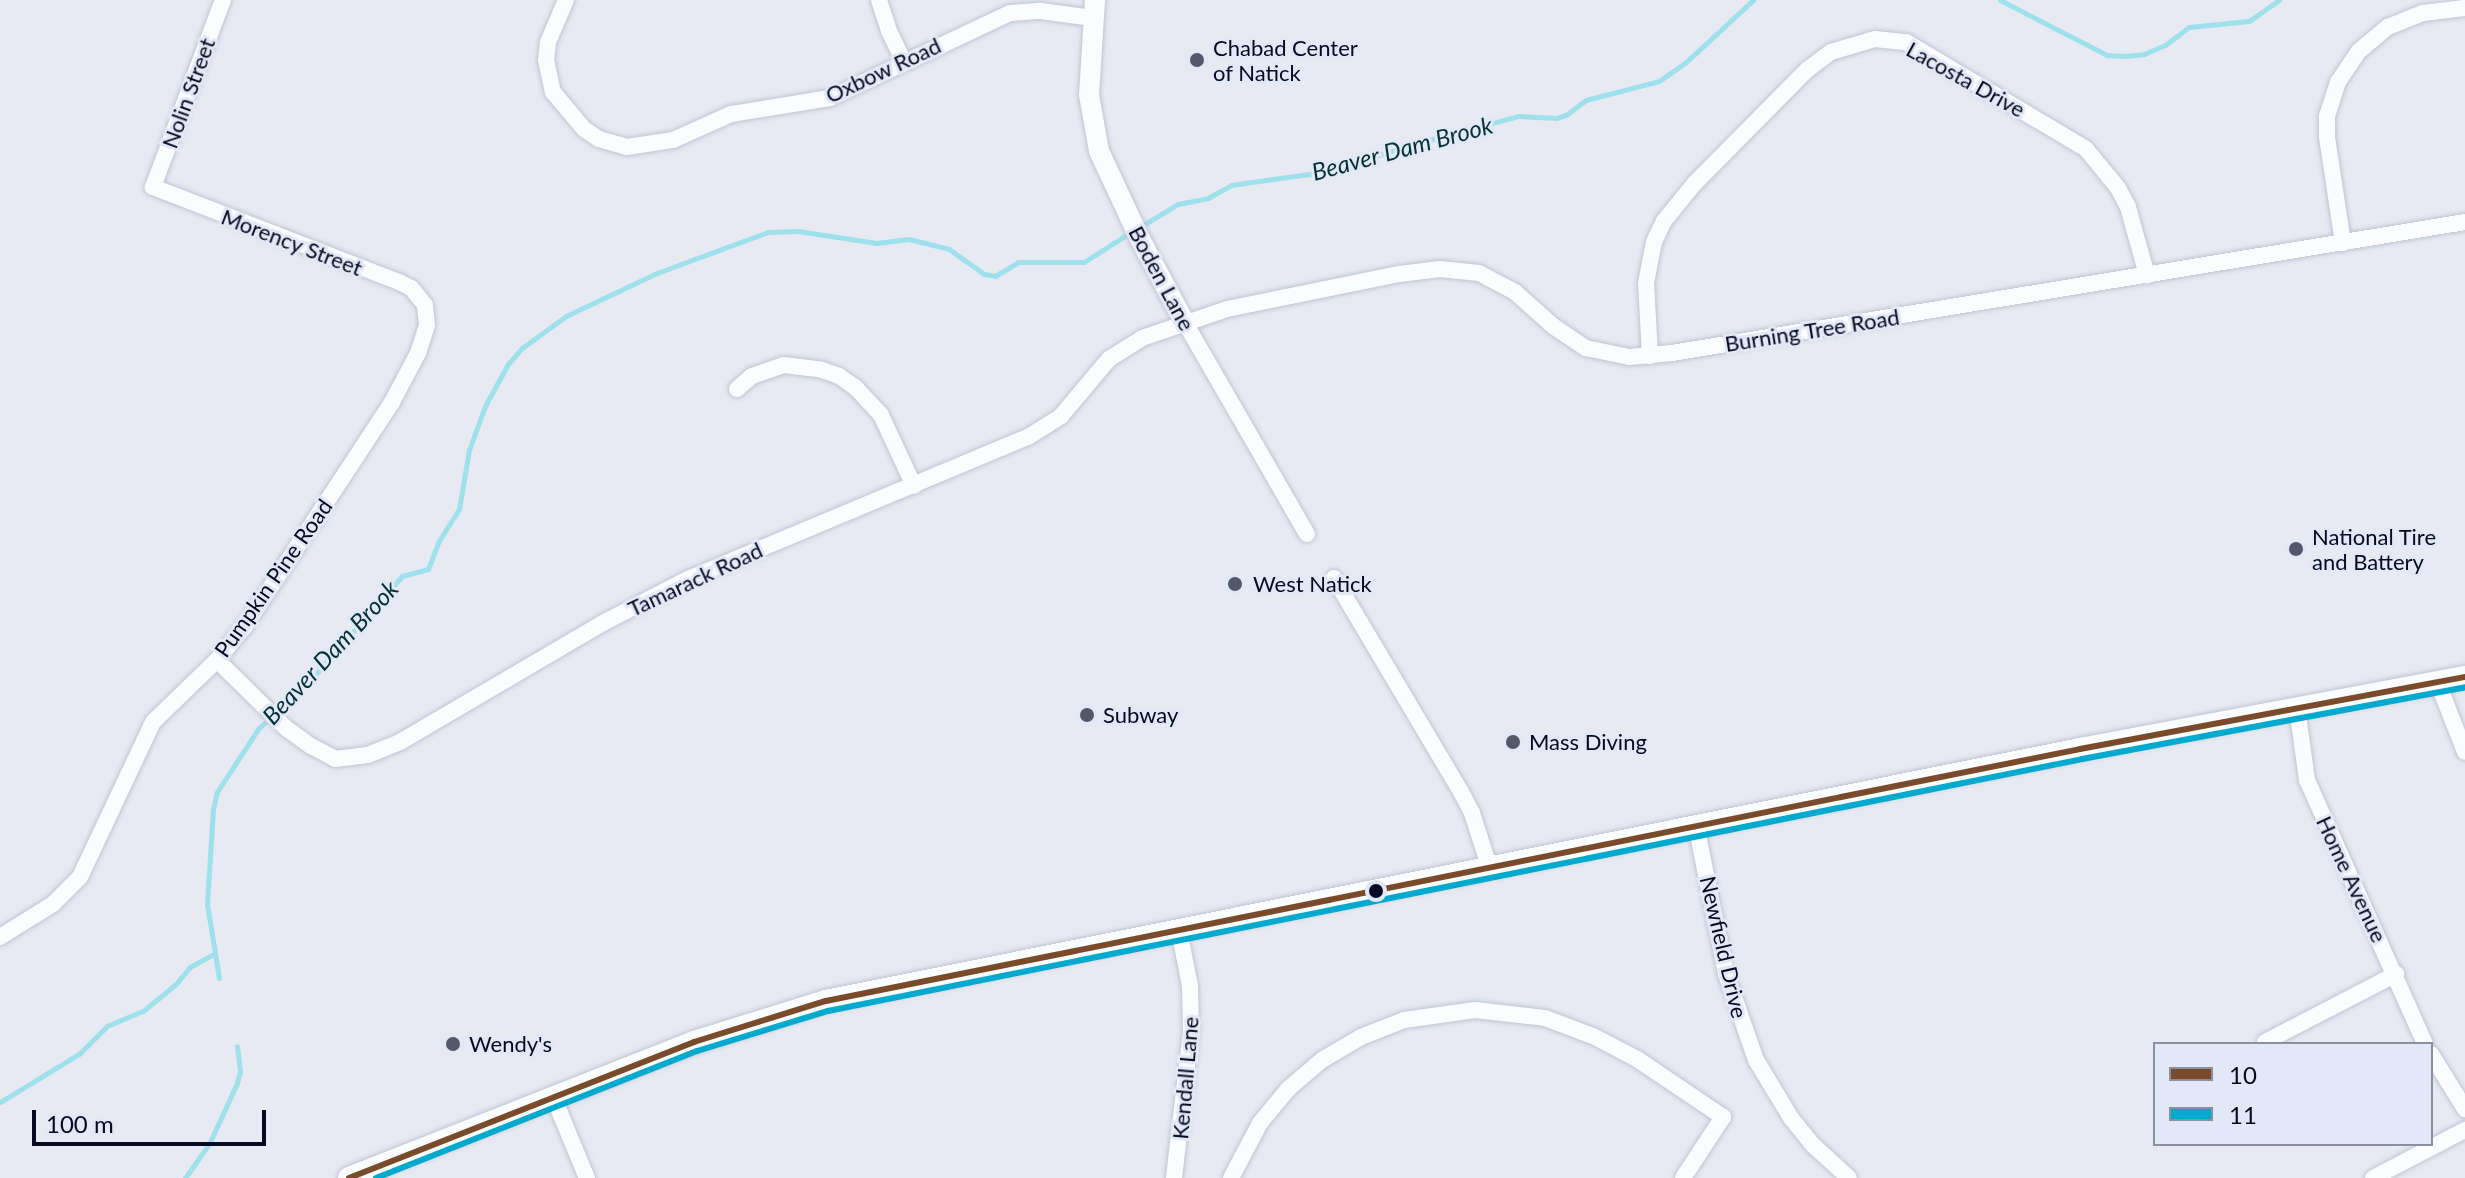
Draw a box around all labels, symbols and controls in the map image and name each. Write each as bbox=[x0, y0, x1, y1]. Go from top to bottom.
street label: Oxbow Road bbox=[821, 32, 945, 108]
street label: Nolin Street bbox=[156, 34, 220, 152]
place label: Chabad Center of Natick bbox=[1213, 34, 1358, 86]
street label: Lacosta Drive bbox=[1902, 36, 2030, 122]
marker: Chabad Center of Natick bbox=[1188, 51, 1206, 69]
water label: Beaver Dam Brook bbox=[1308, 110, 1496, 186]
street label: Morency Street bbox=[218, 203, 366, 281]
street label: Boden Lane bbox=[1123, 221, 1201, 335]
street label: Burning Tree Road bbox=[1723, 303, 1901, 357]
street label: Pumpkin Pine Road bbox=[209, 494, 337, 662]
place label: National Tire and Battery bbox=[2312, 523, 2437, 574]
street label: Tamarack Road bbox=[624, 536, 766, 622]
marker: National Tire and Battery bbox=[2287, 540, 2305, 558]
place label: West Natick bbox=[1253, 571, 1372, 597]
marker: West Natick bbox=[1224, 573, 1246, 595]
water label: Beaver Dam Brook bbox=[256, 574, 404, 730]
place label: Subway bbox=[1103, 702, 1178, 728]
marker: Subway bbox=[1078, 706, 1096, 724]
place label: Mass Diving bbox=[1529, 729, 1647, 755]
marker: Mass Diving bbox=[1504, 733, 1522, 751]
street label: Home Avenue bbox=[2311, 811, 2393, 947]
street label: Newfield Drive bbox=[1695, 873, 1753, 1021]
unlabelled marker bbox=[1368, 883, 1384, 899]
street label: Kendall Lane bbox=[1166, 1016, 1204, 1140]
place label: Wendy's bbox=[469, 1031, 552, 1057]
marker: Wendy's bbox=[444, 1035, 462, 1053]
legend bbox=[2153, 1042, 2433, 1146]
text: 10 bbox=[2229, 1060, 2257, 1089]
scale bar bbox=[36, 1094, 270, 1144]
text: 11 bbox=[2229, 1100, 2257, 1129]
text: 100 m bbox=[46, 1109, 114, 1138]

